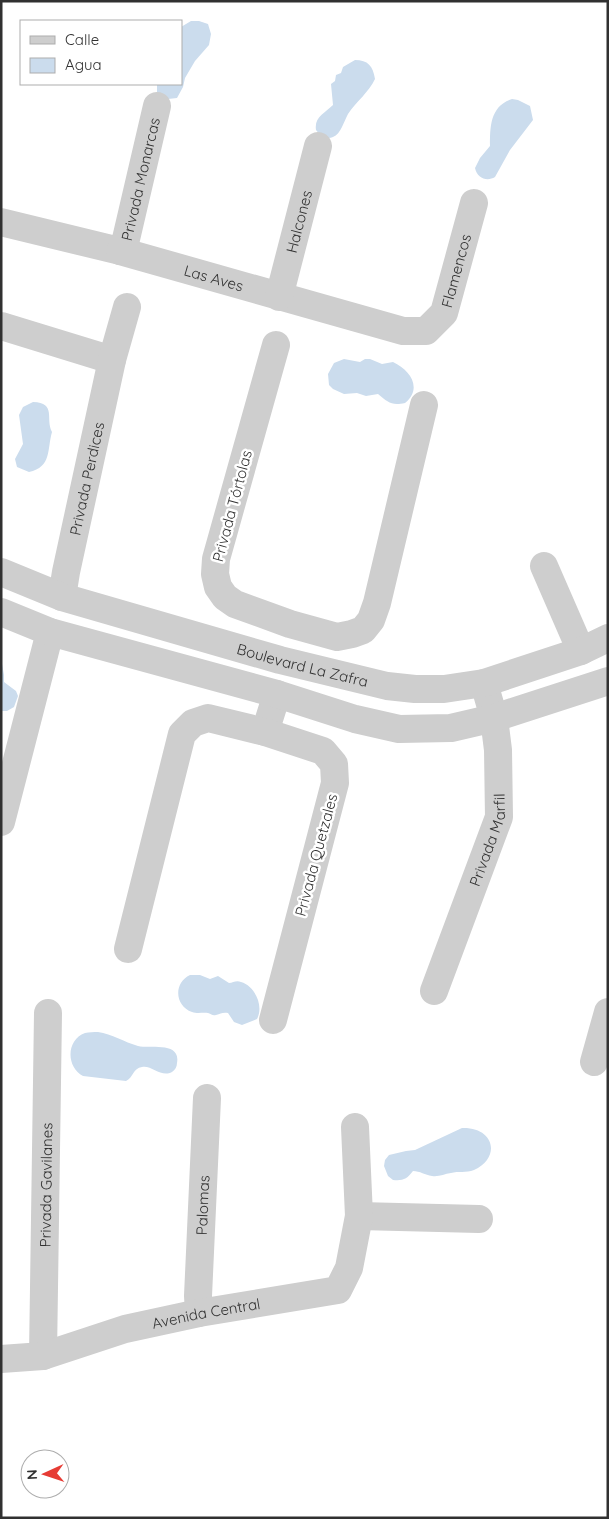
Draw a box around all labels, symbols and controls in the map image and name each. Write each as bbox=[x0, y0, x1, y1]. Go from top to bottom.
legend bbox=[20, 20, 182, 85]
text: Calle bbox=[65, 30, 99, 49]
text: Agua bbox=[65, 55, 102, 74]
street label: Privada Monarcas bbox=[116, 116, 164, 242]
street label: Halcones bbox=[281, 188, 316, 255]
street label: Flamencos bbox=[436, 232, 475, 310]
street label: Las Aves bbox=[182, 260, 246, 295]
street label: Privada Perdices bbox=[65, 420, 108, 537]
street label: Privada Tórtolas bbox=[208, 448, 256, 564]
street label: Boulevard La Zafra bbox=[235, 639, 370, 691]
street label: Privada Quetzales bbox=[291, 792, 341, 918]
street label: Privada Marfil bbox=[465, 793, 509, 889]
street label: Privada Gavilanes bbox=[35, 1123, 56, 1248]
street label: Palomas bbox=[191, 1175, 213, 1236]
street label: Avenida Central bbox=[150, 1294, 262, 1332]
north arrow bbox=[20, 1449, 70, 1499]
text: N bbox=[23, 1469, 41, 1480]

